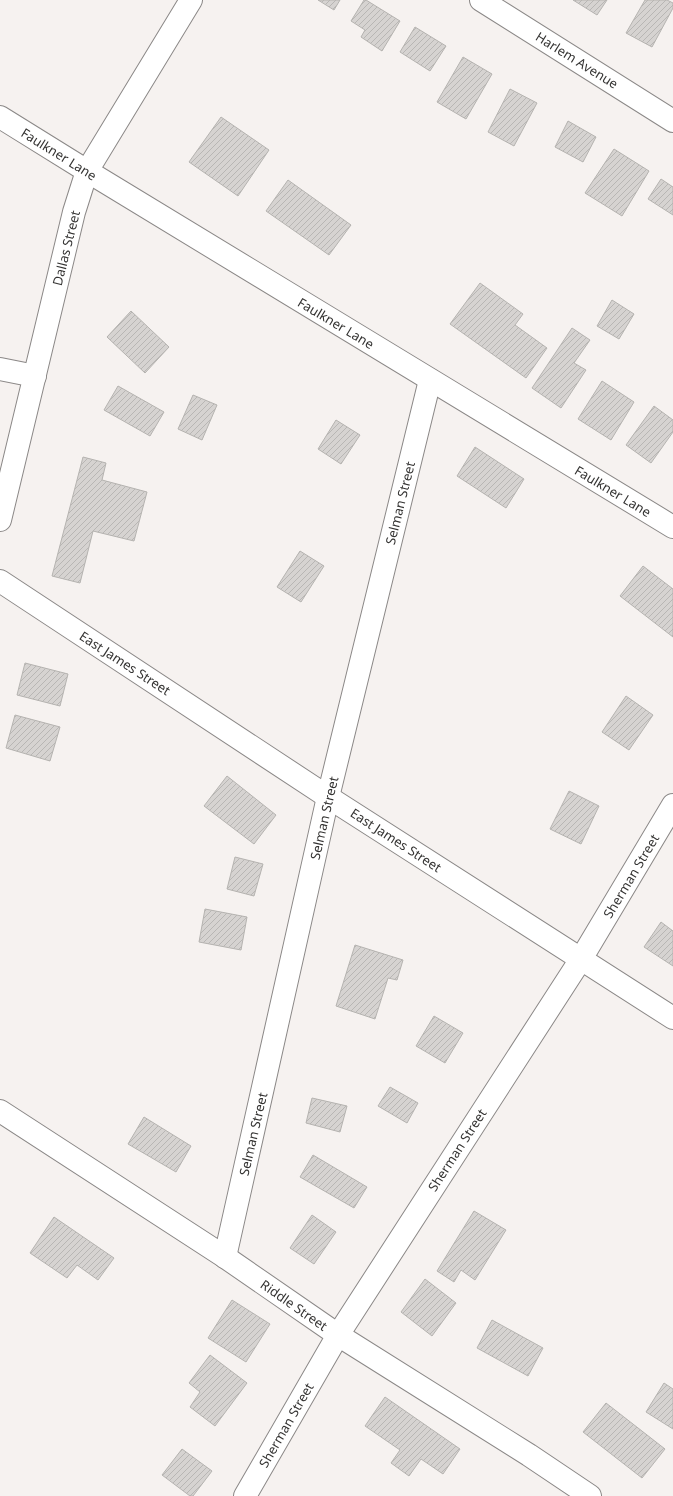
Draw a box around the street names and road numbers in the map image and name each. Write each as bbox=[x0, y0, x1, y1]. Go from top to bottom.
street label: Harlem Avenue bbox=[532, 27, 622, 93]
street label: Faulkner Lane bbox=[18, 124, 100, 184]
street label: Dallas Street bbox=[48, 208, 84, 287]
street label: Faulkner Lane bbox=[295, 293, 377, 353]
street label: Selman Street bbox=[381, 459, 419, 546]
street label: Faulkner Lane bbox=[572, 461, 654, 521]
street label: East James Street bbox=[76, 627, 174, 699]
street label: Selman Street bbox=[306, 774, 342, 861]
street label: East James Street bbox=[347, 804, 445, 876]
street label: Sherman Street bbox=[599, 830, 663, 921]
street label: Selman Street bbox=[235, 1090, 271, 1177]
street label: Sherman Street bbox=[424, 1105, 491, 1195]
street label: Riddle Street bbox=[257, 1275, 331, 1335]
street label: Sherman Street bbox=[254, 1379, 318, 1471]

